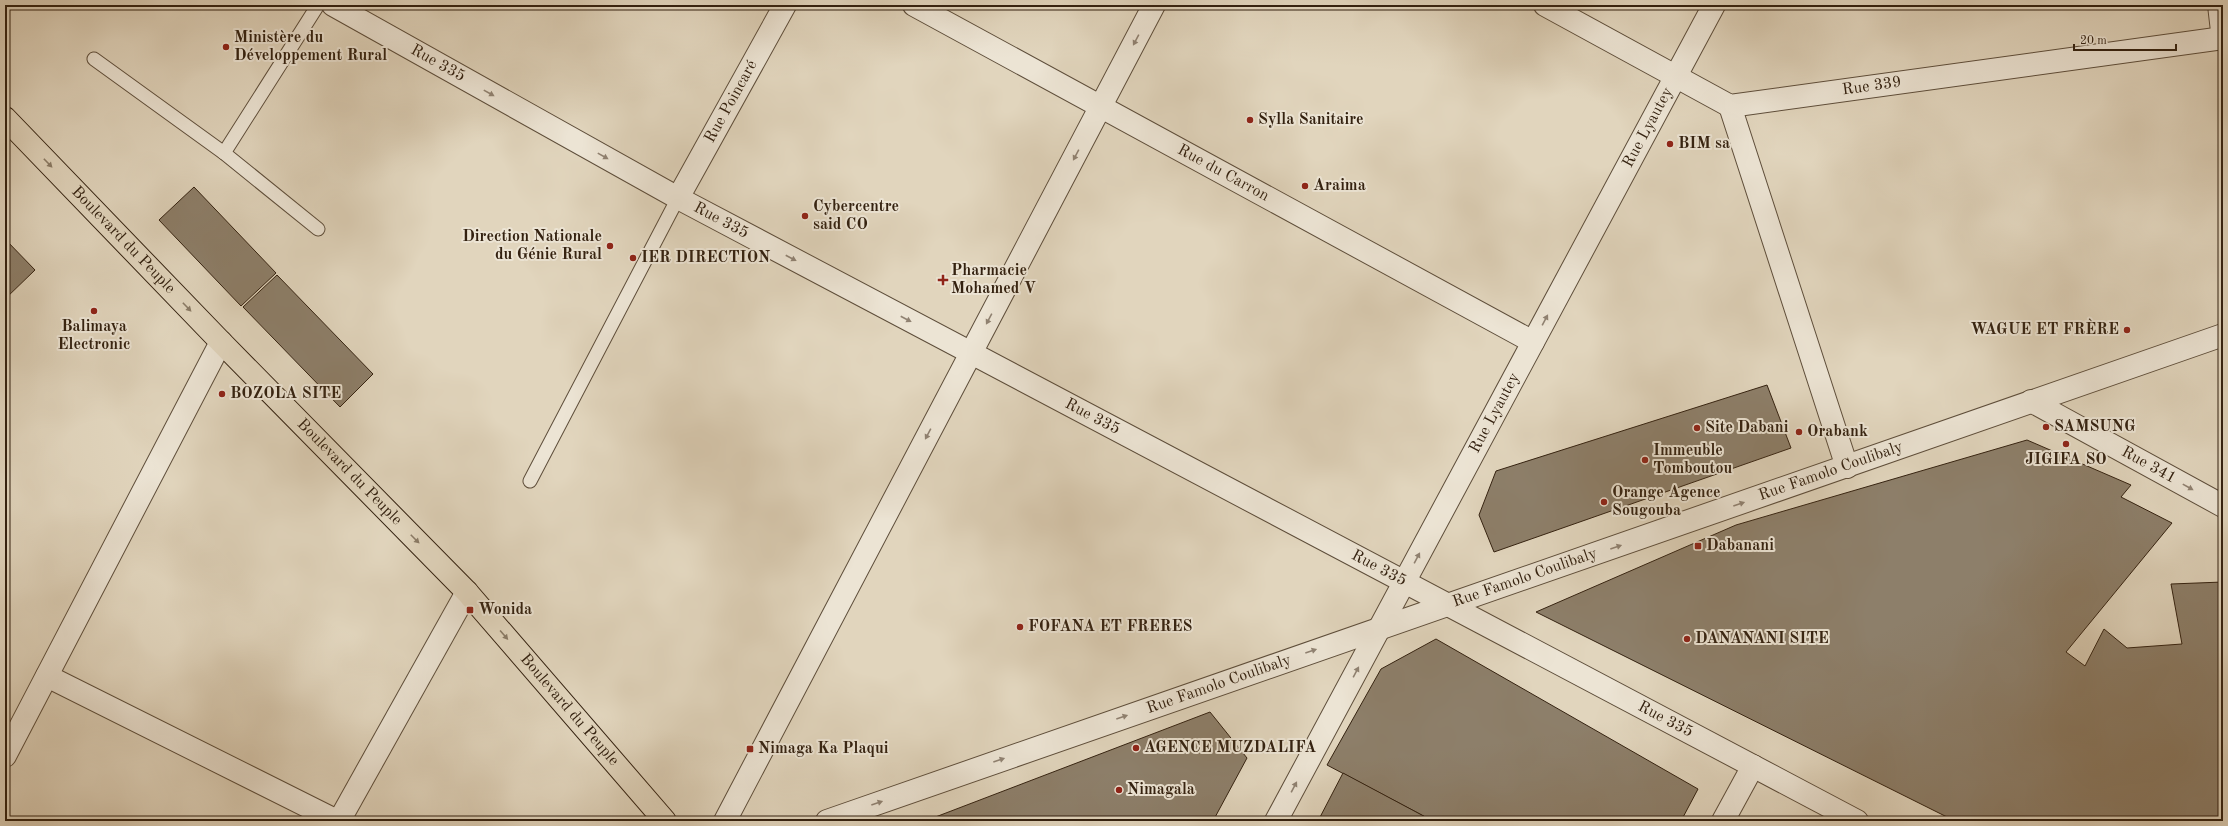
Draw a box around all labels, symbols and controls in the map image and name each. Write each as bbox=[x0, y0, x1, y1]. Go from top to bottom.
scale bar bbox=[2074, 26, 2176, 52]
place label: Ministère du Développement Rural bbox=[234, 30, 387, 64]
one-way arrow bbox=[1133, 34, 1139, 45]
text: 20 m bbox=[2080, 35, 2107, 47]
marker: Ministère du Développement Rural bbox=[221, 42, 231, 52]
street label: Rue 335 bbox=[408, 42, 468, 85]
street label: Rue Poincaré bbox=[702, 58, 761, 146]
street label: Rue 339 bbox=[1841, 74, 1903, 98]
street label: Rue Lyautey bbox=[1620, 84, 1676, 170]
one-way arrow bbox=[483, 89, 495, 96]
place label: Sylla Sanitaire bbox=[1258, 112, 1364, 128]
marker: Sylla Sanitaire bbox=[1245, 115, 1255, 125]
place label: BIM sa bbox=[1678, 136, 1730, 152]
marker: BIM sa bbox=[1665, 139, 1675, 149]
street label: Rue du Carron bbox=[1175, 142, 1272, 205]
one-way arrow bbox=[1072, 149, 1079, 160]
one-way arrow bbox=[597, 153, 608, 160]
one-way arrow bbox=[43, 158, 53, 168]
place label: Araima bbox=[1313, 178, 1366, 194]
marker: Araima bbox=[1300, 181, 1310, 191]
street label: Boulevard du Peuple bbox=[68, 184, 178, 297]
place label: Cybercentre said CO bbox=[813, 199, 899, 233]
street label: Rue 335 bbox=[691, 200, 751, 242]
marker: Cybercentre said CO bbox=[800, 211, 810, 221]
place label: Direction Nationale du Génie Rural bbox=[462, 229, 602, 263]
marker: Direction Nationale du Génie Rural bbox=[605, 241, 615, 251]
place label: IER DIRECTION bbox=[641, 250, 771, 266]
marker: IER DIRECTION bbox=[628, 253, 638, 263]
one-way arrow bbox=[785, 255, 797, 261]
place label: Pharmacie Mohamed V bbox=[951, 263, 1036, 297]
marker: Pharmacie Mohamed V bbox=[938, 275, 948, 285]
one-way arrow bbox=[182, 302, 192, 312]
marker: Balimaya Electronic bbox=[89, 306, 99, 316]
one-way arrow bbox=[986, 313, 992, 325]
one-way arrow bbox=[1542, 314, 1549, 326]
one-way arrow bbox=[900, 315, 911, 322]
place label: WAGUE ET FRÈRE bbox=[1970, 318, 2119, 338]
place label: Balimaya Electronic bbox=[58, 319, 130, 353]
marker: WAGUE ET FRÈRE bbox=[2122, 325, 2132, 335]
street label: Rue Lyautey bbox=[1467, 370, 1523, 456]
place label: BOZOLA SITE bbox=[230, 386, 341, 402]
marker: BOZOLA SITE bbox=[217, 389, 227, 399]
street label: Rue 335 bbox=[1062, 396, 1123, 438]
street label: Boulevard du Peuple bbox=[294, 416, 405, 528]
place label: SAMSUNG bbox=[2054, 419, 2136, 435]
place label: Site Dabani bbox=[1705, 420, 1789, 436]
marker: SAMSUNG bbox=[2041, 422, 2051, 432]
marker: Site Dabani bbox=[1692, 423, 1702, 433]
place label: Orabank bbox=[1807, 424, 1868, 440]
marker: Orabank bbox=[1794, 427, 1804, 437]
one-way arrow bbox=[925, 428, 932, 440]
street label: Rue Famolo Coulibaly bbox=[1757, 439, 1906, 504]
marker: JIGIFA SO bbox=[2061, 439, 2071, 449]
place label: Immeuble Tomboutou bbox=[1653, 443, 1732, 477]
street label: Rue 341 bbox=[2119, 444, 2179, 487]
place label: JIGIFA SO bbox=[2025, 452, 2107, 468]
marker: Immeuble Tomboutou bbox=[1640, 455, 1650, 465]
one-way arrow bbox=[2182, 484, 2194, 490]
place label: Orange Agence Sougouba bbox=[1612, 485, 1721, 519]
marker: Orange Agence Sougouba bbox=[1599, 497, 1609, 507]
one-way arrow bbox=[1733, 501, 1745, 507]
one-way arrow bbox=[410, 534, 420, 544]
place label: Dabanani bbox=[1706, 538, 1774, 554]
marker: Dabanani bbox=[1693, 541, 1703, 551]
one-way arrow bbox=[1610, 543, 1622, 549]
street label: Rue Famolo Coulibaly bbox=[1451, 545, 1600, 611]
street label: Rue 335 bbox=[1349, 547, 1409, 589]
one-way arrow bbox=[1414, 552, 1421, 563]
place label: Wonida bbox=[478, 602, 532, 618]
marker: Wonida bbox=[465, 605, 475, 615]
place label: FOFANA ET FRERES bbox=[1028, 619, 1193, 635]
marker: FOFANA ET FRERES bbox=[1015, 622, 1025, 632]
one-way arrow bbox=[499, 629, 508, 640]
place label: DANANANI SITE bbox=[1695, 631, 1829, 647]
marker: DANANANI SITE bbox=[1682, 634, 1692, 644]
one-way arrow bbox=[1305, 648, 1317, 654]
street label: Boulevard du Peuple bbox=[517, 651, 622, 769]
street label: Rue Famolo Coulibaly bbox=[1145, 652, 1294, 717]
one-way arrow bbox=[1353, 666, 1359, 678]
street label: Rue 335 bbox=[1635, 699, 1695, 741]
one-way arrow bbox=[1116, 714, 1128, 720]
place label: AGENCE MUZDALIFA bbox=[1144, 740, 1316, 756]
place label: Nimaga Ka Plaqui bbox=[758, 741, 889, 757]
marker: AGENCE MUZDALIFA bbox=[1131, 743, 1141, 753]
marker: Nimaga Ka Plaqui bbox=[745, 744, 755, 754]
one-way arrow bbox=[994, 757, 1006, 763]
one-way arrow bbox=[1291, 781, 1298, 792]
place label: Nimagala bbox=[1127, 782, 1195, 798]
marker: Nimagala bbox=[1114, 785, 1124, 795]
one-way arrow bbox=[871, 800, 883, 806]

